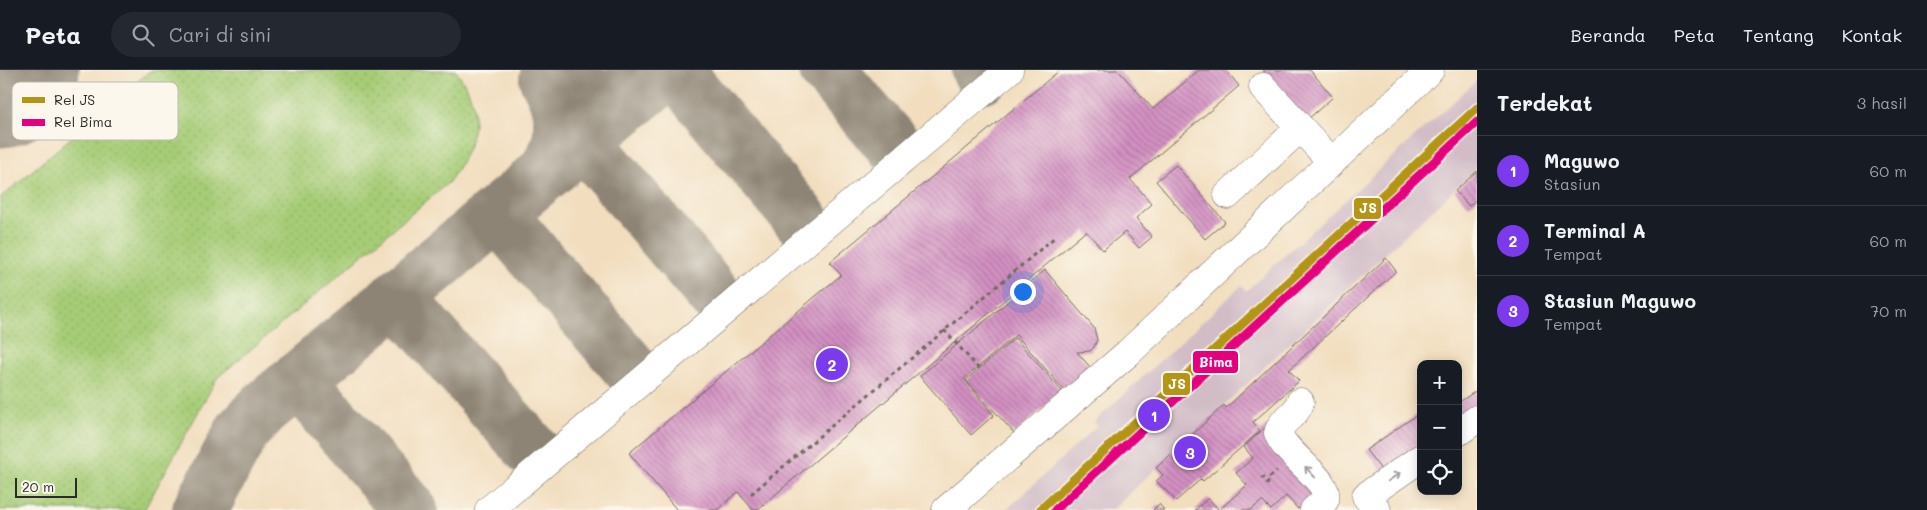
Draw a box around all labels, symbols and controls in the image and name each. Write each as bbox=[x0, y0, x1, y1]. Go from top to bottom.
search box bbox=[111, 12, 461, 57]
text: Peta bbox=[25, 19, 81, 50]
icon: search bbox=[129, 21, 157, 49]
text: Cari di sini bbox=[169, 22, 271, 47]
text: Beranda bbox=[1571, 23, 1646, 47]
text: Peta bbox=[1674, 23, 1715, 47]
text: Tentang bbox=[1743, 23, 1814, 47]
text: Kontak bbox=[1842, 23, 1902, 47]
legend bbox=[12, 82, 178, 140]
text: Terdekat bbox=[1497, 89, 1592, 116]
text: Rel JS bbox=[54, 90, 95, 109]
text: 3 hasil bbox=[1857, 92, 1907, 113]
text: Rel Bima bbox=[54, 112, 113, 131]
text: Maguwo bbox=[1544, 148, 1619, 173]
text: 1 bbox=[1509, 160, 1517, 181]
text: 60 m bbox=[1870, 160, 1907, 181]
text: Stasiun bbox=[1544, 173, 1600, 194]
line badge: JS bbox=[1353, 197, 1382, 220]
text: JS bbox=[1359, 198, 1377, 217]
text: Terminal A bbox=[1544, 218, 1646, 243]
text: 2 bbox=[1509, 230, 1517, 251]
text: 60 m bbox=[1870, 230, 1907, 251]
text: Tempat bbox=[1544, 243, 1602, 264]
your location bbox=[1010, 279, 1036, 305]
text: Stasiun Maguwo bbox=[1544, 288, 1696, 313]
text: 3 bbox=[1508, 300, 1518, 321]
text: 70 m bbox=[1870, 300, 1907, 321]
text: Tempat bbox=[1544, 313, 1602, 334]
pin: 2 bbox=[816, 345, 848, 383]
line badge: Bima bbox=[1192, 350, 1239, 374]
text: Bima bbox=[1199, 352, 1233, 371]
map controls bbox=[1417, 360, 1462, 495]
button: + bbox=[1417, 360, 1462, 405]
line badge: JS bbox=[1162, 372, 1191, 396]
text: JS bbox=[1168, 374, 1186, 393]
pin: 1 bbox=[1138, 396, 1170, 434]
button: − bbox=[1417, 405, 1462, 450]
pin: 3 bbox=[1174, 433, 1206, 471]
button: locate bbox=[1417, 450, 1462, 495]
one-way arrow bbox=[1304, 466, 1316, 478]
one-way arrow bbox=[1386, 472, 1400, 482]
scale bar bbox=[15, 475, 78, 498]
text: 20 m bbox=[22, 477, 54, 496]

